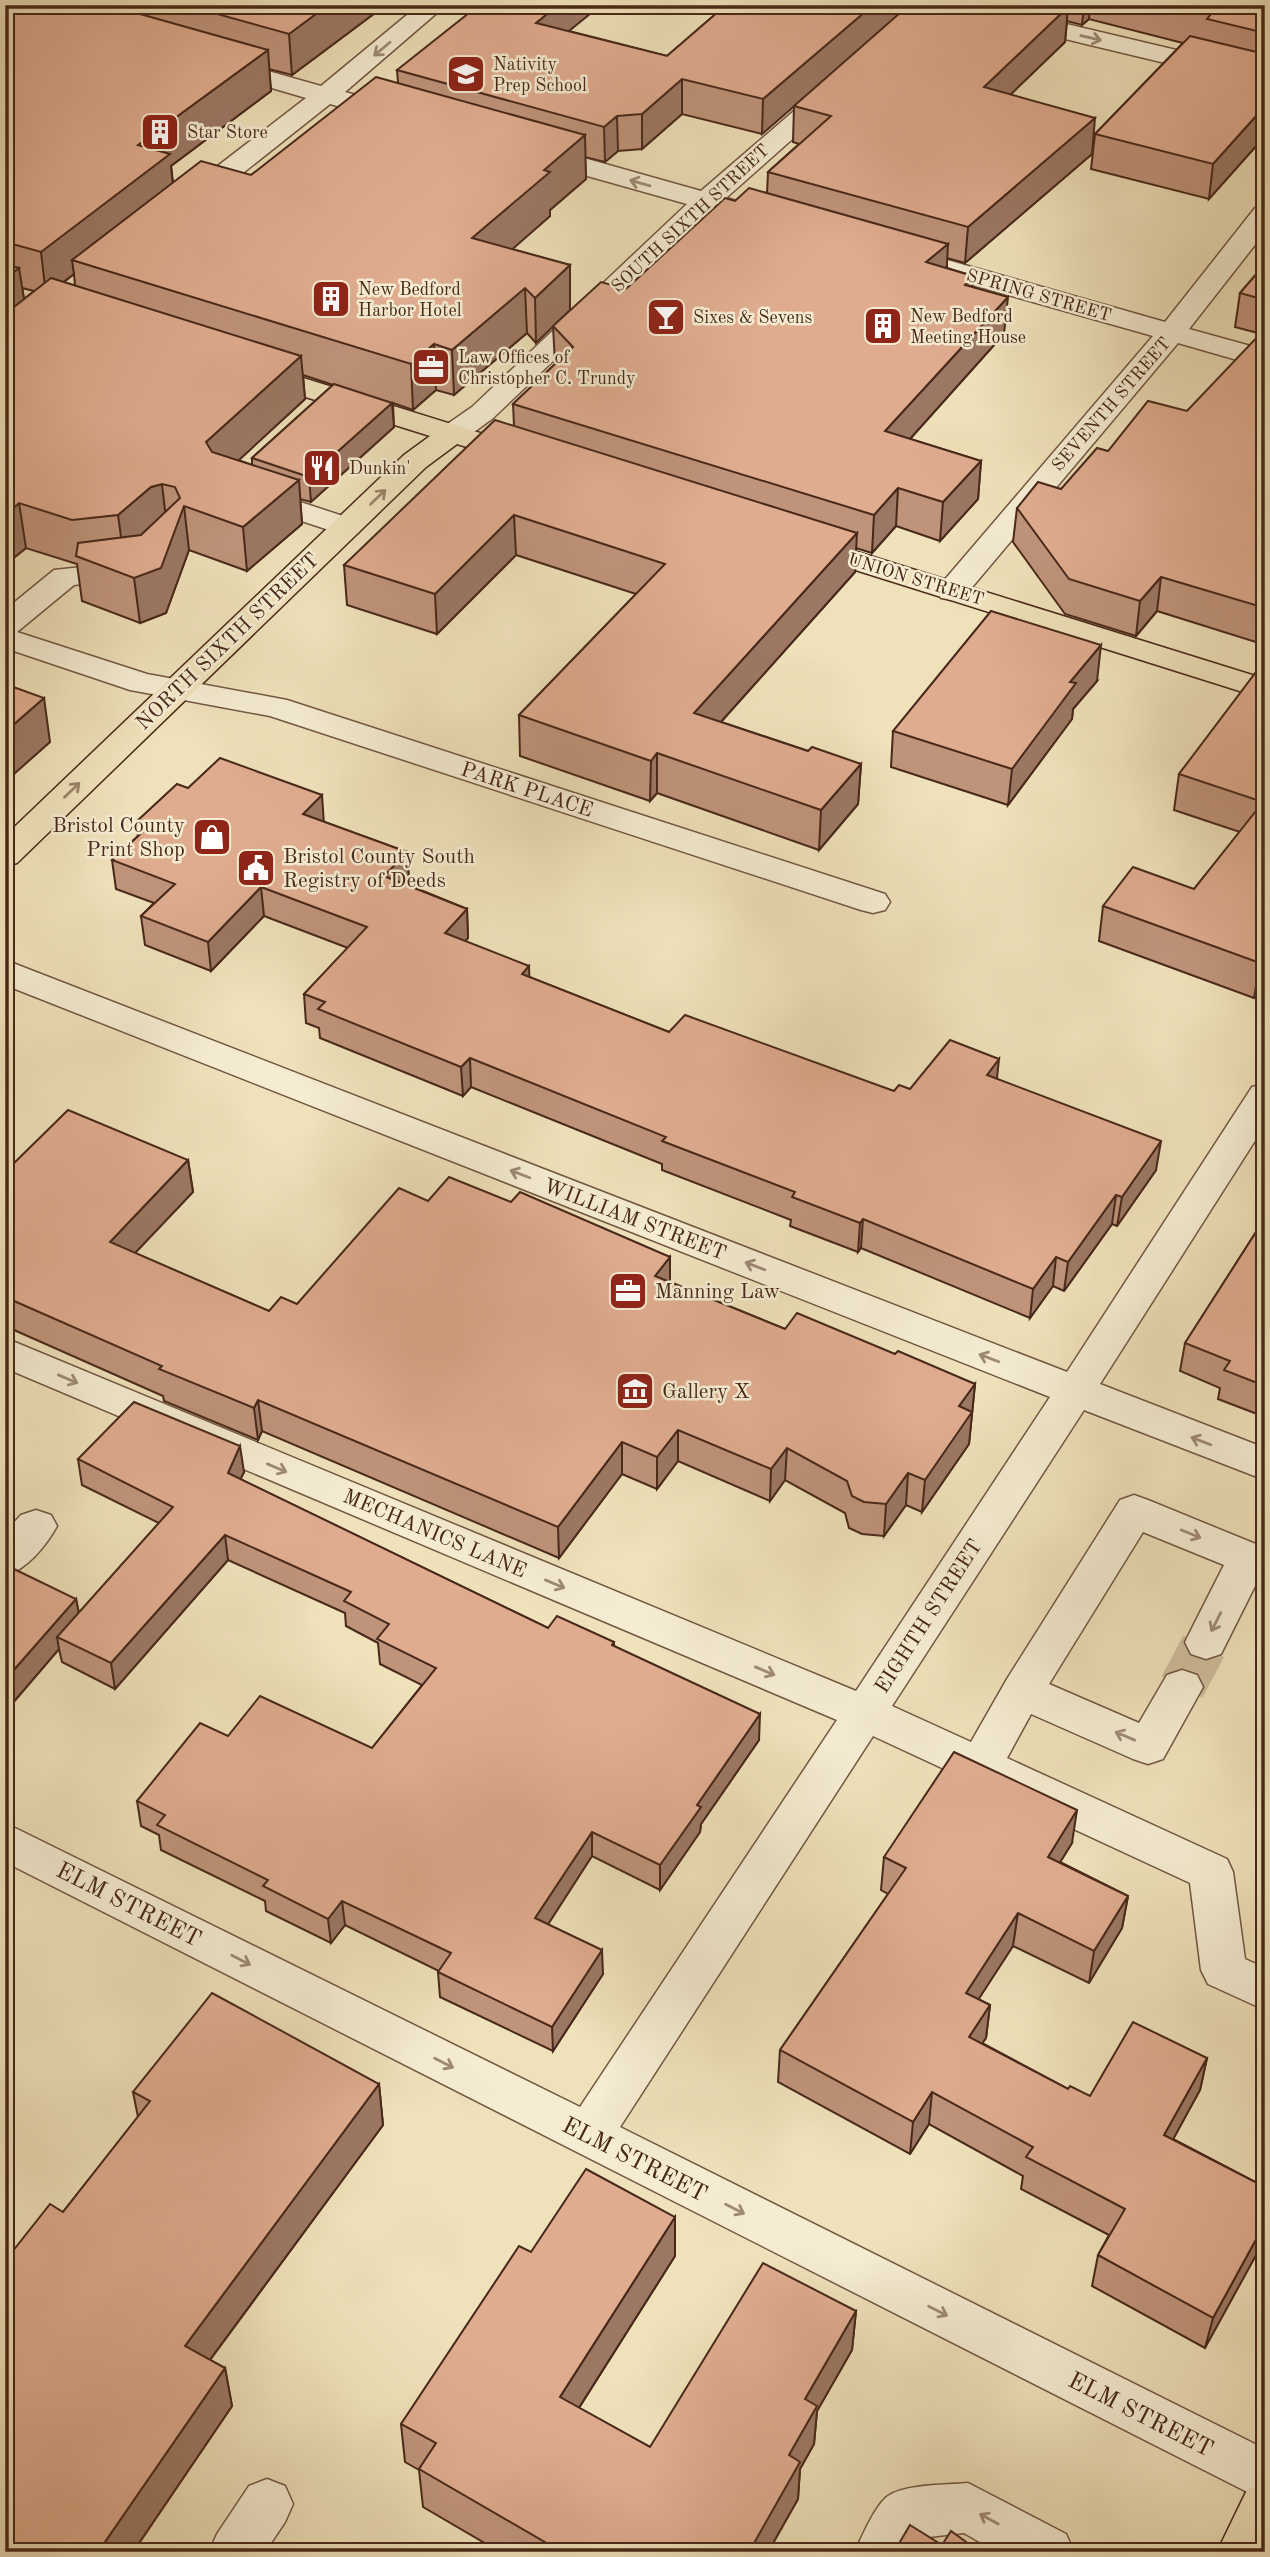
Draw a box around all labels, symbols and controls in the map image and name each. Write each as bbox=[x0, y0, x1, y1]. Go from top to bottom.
one-way arrow bbox=[1079, 32, 1102, 45]
one-way arrow bbox=[373, 41, 391, 57]
school or university icon: Nativity Prep School bbox=[445, 53, 487, 95]
place label: Nativity Prep School bbox=[493, 56, 587, 95]
building icon: Star Store bbox=[139, 111, 181, 153]
place label: Star Store bbox=[187, 124, 268, 142]
street label: SOUTH SIXTH STREET bbox=[609, 141, 773, 296]
one-way arrow bbox=[629, 175, 651, 188]
street label: SPRING STREET bbox=[964, 267, 1113, 325]
building icon: New Bedford Harbor Hotel bbox=[310, 278, 352, 320]
place label: New Bedford Harbor Hotel bbox=[358, 281, 462, 320]
bar icon: Sixes & Sevens bbox=[645, 296, 687, 338]
building icon: New Bedford Meeting House bbox=[862, 305, 904, 347]
place label: New Bedford Meeting House bbox=[910, 308, 1026, 347]
place label: Sixes & Sevens bbox=[693, 309, 812, 327]
street label: SEVENTH STREET bbox=[1049, 334, 1174, 475]
office icon: Law Offices of Christopher C. Trundy bbox=[410, 346, 452, 388]
place label: Law Offices of Christopher C. Trundy bbox=[458, 349, 636, 388]
restaurant icon: Dunkin' bbox=[301, 447, 343, 489]
place label: Dunkin' bbox=[349, 460, 411, 478]
one-way arrow bbox=[369, 489, 386, 506]
street label: NORTH SIXTH STREET bbox=[133, 549, 323, 735]
street label: UNION STREET bbox=[846, 551, 986, 609]
street label: PARK PLACE bbox=[458, 759, 595, 822]
one-way arrow bbox=[63, 782, 80, 799]
place label: Bristol County Print Shop bbox=[52, 816, 185, 861]
shop icon: Bristol County Print Shop bbox=[191, 816, 233, 858]
public building icon: Bristol County South Registry of Deeds bbox=[235, 847, 277, 889]
place label: Bristol County South Registry of Deeds bbox=[283, 847, 475, 892]
one-way arrow bbox=[510, 1166, 531, 1179]
street label: WILLIAM STREET bbox=[540, 1176, 729, 1265]
one-way arrow bbox=[744, 1258, 766, 1271]
office icon: Manning Law bbox=[607, 1270, 649, 1312]
place label: Manning Law bbox=[655, 1282, 780, 1303]
one-way arrow bbox=[979, 1350, 1001, 1363]
museum icon: Gallery X bbox=[614, 1370, 656, 1412]
one-way arrow bbox=[57, 1373, 78, 1386]
place label: Gallery X bbox=[662, 1382, 750, 1403]
one-way arrow bbox=[1191, 1433, 1213, 1446]
one-way arrow bbox=[266, 1462, 288, 1475]
street label: MECHANICS LANE bbox=[340, 1486, 529, 1583]
one-way arrow bbox=[1180, 1529, 1201, 1542]
street label: EIGHTH STREET bbox=[872, 1536, 987, 1698]
one-way arrow bbox=[544, 1578, 566, 1591]
one-way arrow bbox=[1209, 1611, 1223, 1632]
one-way arrow bbox=[754, 1665, 775, 1678]
one-way arrow bbox=[1114, 1728, 1136, 1741]
street label: ELM STREET bbox=[52, 1859, 204, 1953]
one-way arrow bbox=[230, 1954, 251, 1968]
one-way arrow bbox=[433, 2056, 454, 2070]
street label: ELM STREET bbox=[558, 2114, 710, 2208]
one-way arrow bbox=[724, 2202, 745, 2216]
one-way arrow bbox=[927, 2305, 948, 2319]
street label: ELM STREET bbox=[1064, 2369, 1216, 2463]
one-way arrow bbox=[979, 2512, 999, 2526]

